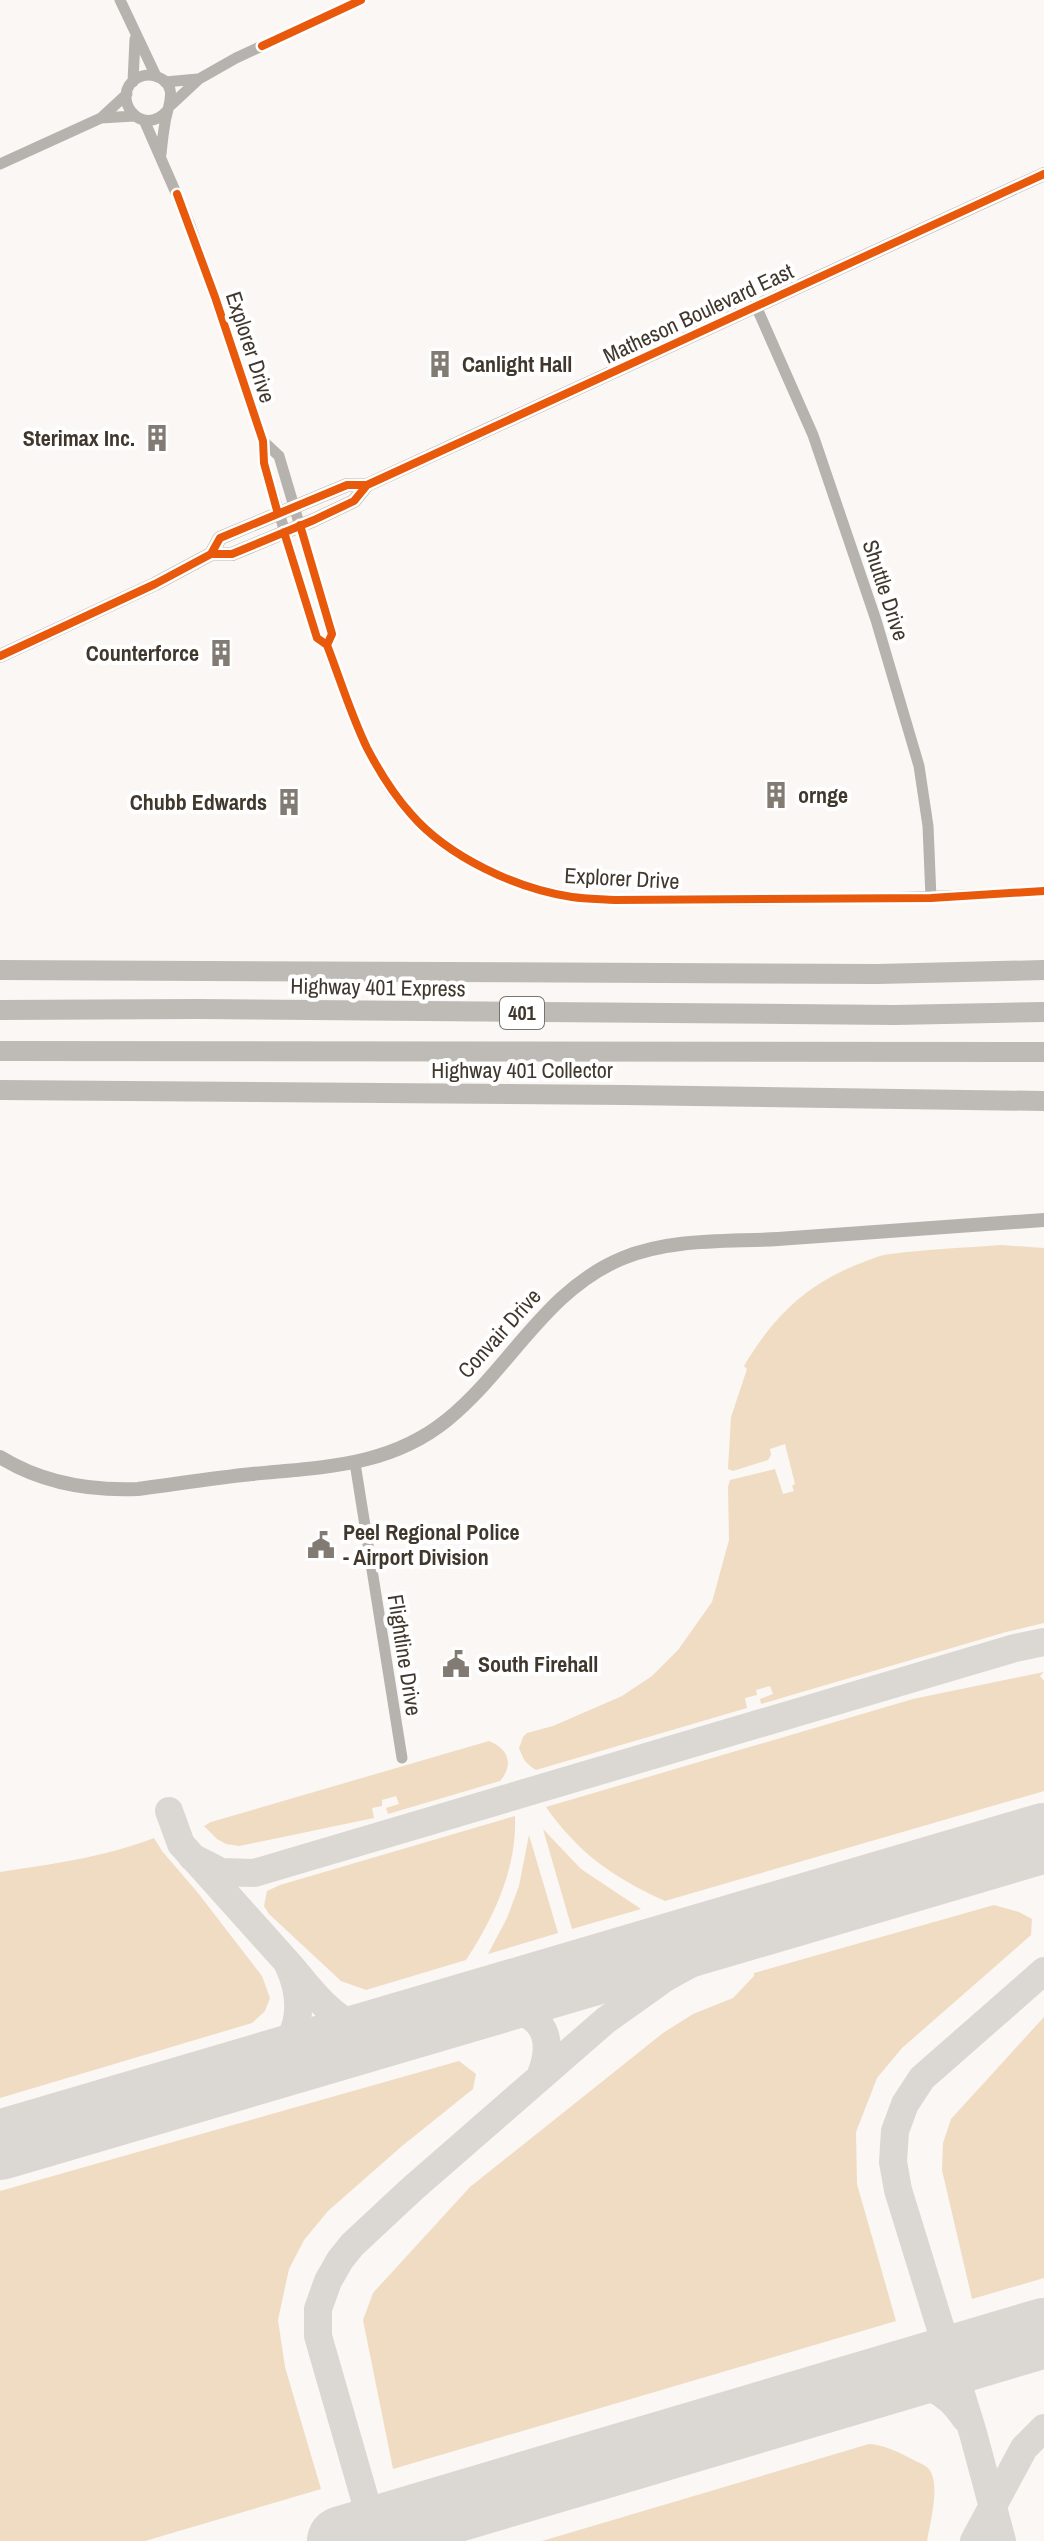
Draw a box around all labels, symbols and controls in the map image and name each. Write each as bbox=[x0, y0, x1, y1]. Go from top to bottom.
street label: Matheson Boulevard East bbox=[598, 256, 798, 370]
street label: Explorer Drive bbox=[219, 288, 283, 406]
building icon: Canlight Hall bbox=[425, 349, 455, 379]
place label: Canlight Hall bbox=[462, 349, 572, 379]
place label: Sterimax Inc. bbox=[23, 423, 135, 453]
building icon: Sterimax Inc. bbox=[142, 423, 172, 453]
street label: Shuttle Drive bbox=[856, 536, 916, 644]
place label: Counterforce bbox=[86, 638, 199, 668]
building icon: Counterforce bbox=[206, 638, 236, 668]
building icon: ornge bbox=[761, 780, 791, 810]
place label: ornge bbox=[798, 780, 848, 810]
place label: Chubb Edwards bbox=[130, 787, 267, 817]
building icon: Chubb Edwards bbox=[274, 787, 304, 817]
street label: Explorer Drive bbox=[564, 860, 680, 896]
street label: Highway 401 Express bbox=[290, 970, 466, 1004]
road number: 401 bbox=[500, 997, 544, 1029]
street label: Highway 401 Collector bbox=[431, 1055, 613, 1085]
street label: Convair Drive bbox=[451, 1282, 547, 1384]
place label: Peel Regional Police - Airport Division bbox=[343, 1517, 520, 1572]
public building icon: Peel Regional Police - Airport Division bbox=[306, 1530, 336, 1560]
street label: Flightline Drive bbox=[381, 1592, 429, 1718]
public building icon: South Firehall bbox=[441, 1649, 471, 1679]
place label: South Firehall bbox=[478, 1649, 598, 1679]

